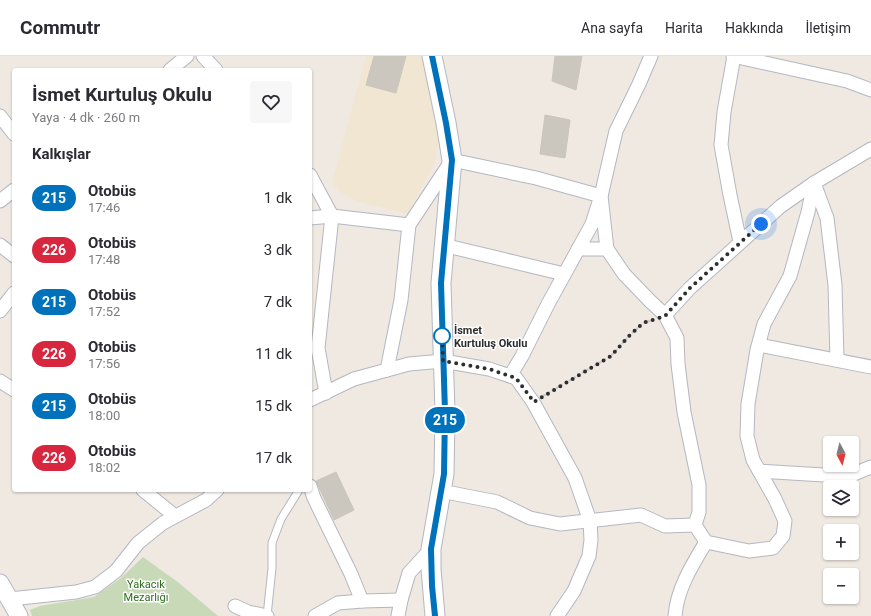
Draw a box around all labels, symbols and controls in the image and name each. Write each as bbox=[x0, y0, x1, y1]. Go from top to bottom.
text: Commutr bbox=[20, 16, 100, 39]
text: Ana sayfa bbox=[581, 20, 643, 36]
text: Harita bbox=[665, 20, 703, 36]
text: Hakkında bbox=[725, 20, 783, 36]
text: İletişim bbox=[805, 20, 851, 36]
button: heart bbox=[250, 81, 292, 123]
text: İsmet Kurtuluş Okulu bbox=[32, 83, 212, 106]
text: Yaya · 4 dk · 260 m bbox=[32, 110, 140, 125]
text: Kalkışlar bbox=[32, 145, 91, 163]
text: Otobüs bbox=[88, 182, 136, 200]
text: 1 dk bbox=[264, 189, 292, 207]
text: 215 bbox=[42, 190, 66, 206]
text: 17:46 bbox=[88, 200, 120, 215]
your location bbox=[751, 214, 771, 234]
text: Otobüs bbox=[88, 234, 136, 252]
text: 3 dk bbox=[264, 241, 292, 259]
text: 226 bbox=[42, 242, 66, 258]
text: 17:48 bbox=[88, 252, 120, 267]
text: Otobüs bbox=[88, 286, 136, 304]
text: 7 dk bbox=[264, 293, 292, 311]
text: 215 bbox=[42, 294, 66, 310]
text: 17:52 bbox=[88, 304, 120, 319]
place label: İsmet Kurtuluş Okulu bbox=[454, 323, 527, 350]
marker: İsmet Kurtuluş Okulu bbox=[433, 327, 451, 345]
text: Otobüs bbox=[88, 338, 136, 356]
text: 11 dk bbox=[255, 345, 292, 363]
text: 226 bbox=[42, 346, 66, 362]
text: 17:56 bbox=[88, 356, 120, 371]
text: Otobüs bbox=[88, 390, 136, 408]
text: 15 dk bbox=[255, 397, 292, 415]
text: 215 bbox=[42, 398, 66, 414]
line badge: 215 bbox=[422, 407, 468, 433]
text: 18:00 bbox=[88, 408, 120, 423]
text: 215 bbox=[433, 412, 457, 428]
north arrow bbox=[823, 436, 859, 472]
map controls bbox=[823, 436, 859, 604]
text: Otobüs bbox=[88, 442, 136, 460]
text: 17 dk bbox=[255, 449, 292, 467]
text: 226 bbox=[42, 450, 66, 466]
text: 18:02 bbox=[88, 460, 120, 475]
button: layers bbox=[823, 480, 859, 516]
button: + bbox=[823, 524, 859, 560]
button: − bbox=[823, 568, 859, 604]
park label: Yakacık Mezarlığı bbox=[124, 578, 168, 604]

